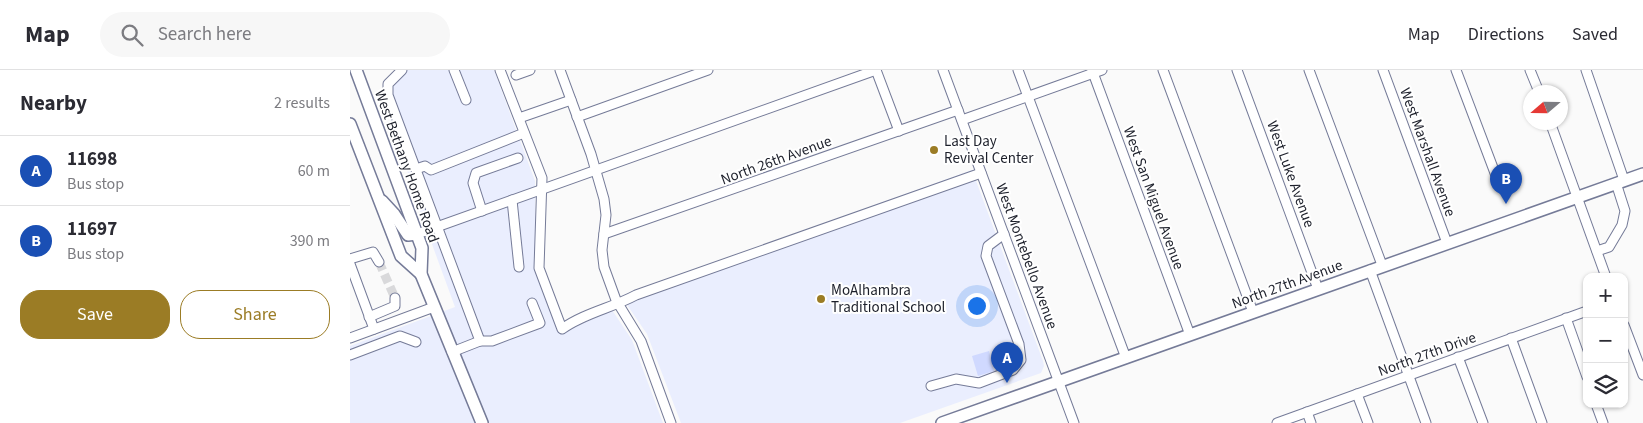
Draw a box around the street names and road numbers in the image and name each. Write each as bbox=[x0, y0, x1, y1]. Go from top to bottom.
street label: West Marshall Avenue bbox=[1394, 85, 1461, 220]
street label: West Bethany Home Road bbox=[369, 87, 444, 246]
street label: West Luke Avenue bbox=[1261, 118, 1320, 231]
street label: West San Miguel Avenue bbox=[1118, 124, 1189, 273]
street label: North 26th Avenue bbox=[718, 131, 835, 190]
street label: West Montebello Avenue bbox=[990, 180, 1063, 332]
street label: North 27th Avenue bbox=[1229, 255, 1346, 314]
street label: North 27th Drive bbox=[1375, 327, 1479, 382]

